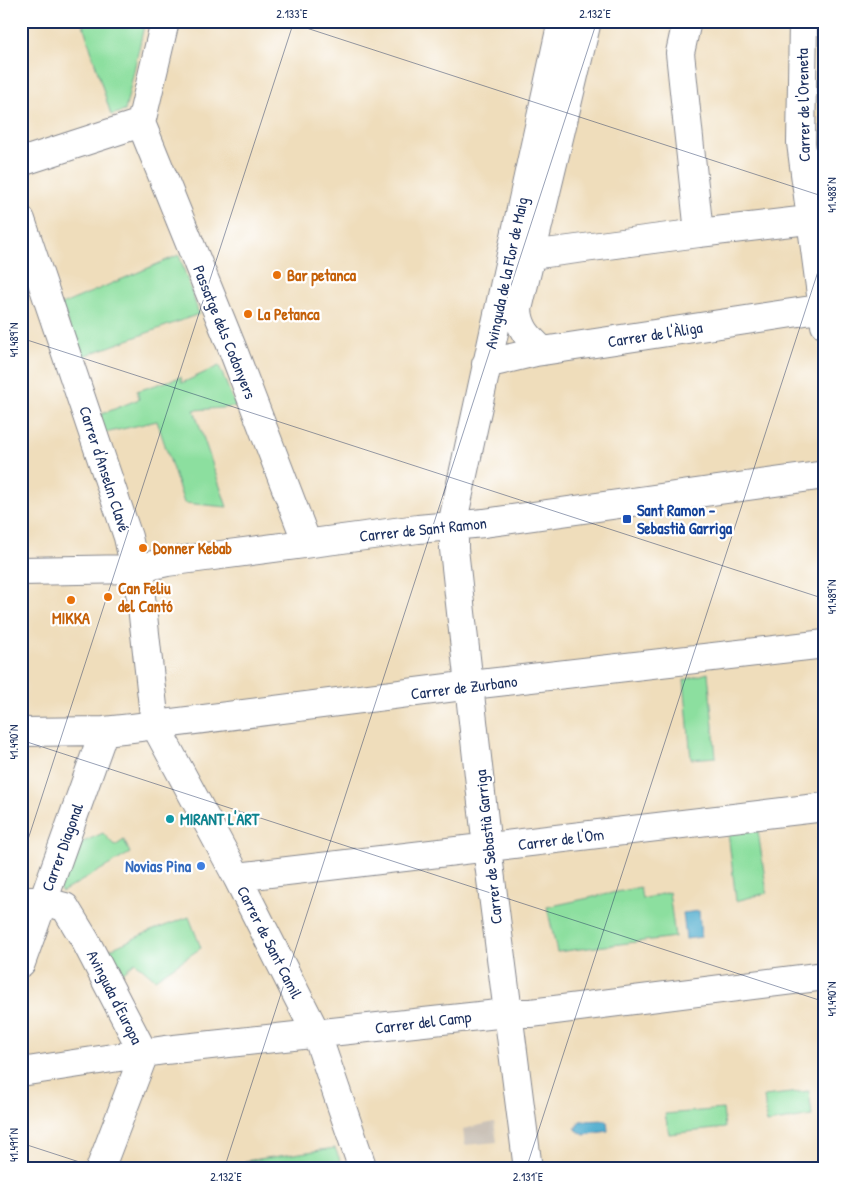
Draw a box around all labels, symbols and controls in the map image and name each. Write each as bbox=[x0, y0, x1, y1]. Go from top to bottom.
text: 2.133°E bbox=[276, 5, 308, 22]
text: 2.132°E bbox=[579, 5, 612, 22]
street label: Carrer de l'Oreneta bbox=[791, 48, 815, 162]
text: 41.488°N bbox=[823, 177, 840, 213]
street label: Avinguda de la Flor de Maig bbox=[479, 195, 533, 351]
street label: Passatge dels Codonyers bbox=[188, 262, 262, 402]
place label: Bar petanca bbox=[287, 264, 357, 287]
marker: Bar petanca bbox=[271, 269, 283, 281]
place label: La Petanca bbox=[258, 303, 320, 325]
marker: La Petanca bbox=[242, 308, 254, 320]
street label: Carrer de l'Àliga bbox=[606, 316, 704, 352]
text: 41.489°N bbox=[5, 323, 22, 357]
street label: Carrer d'Anselm Clavé bbox=[74, 403, 136, 535]
place label: Sant Ramon - Sebastià Garriga bbox=[637, 499, 733, 540]
street label: Carrer de Sant Ramon bbox=[358, 511, 488, 547]
marker: Sant Ramon - Sebastià Garriga bbox=[621, 513, 633, 525]
place label: Donner Kebab bbox=[153, 537, 232, 559]
marker: Donner Kebab bbox=[137, 542, 149, 554]
place label: Can Feliu del Cantó bbox=[118, 577, 173, 617]
text: 41.489°N bbox=[823, 580, 840, 614]
marker: Can Feliu del Cantó bbox=[102, 591, 114, 603]
marker: MIKKA bbox=[65, 594, 77, 606]
place label: MIKKA bbox=[52, 607, 90, 629]
street label: Carrer de Zurbano bbox=[410, 669, 519, 704]
text: 41.490°N bbox=[5, 725, 22, 759]
street label: Carrer de Sebastià Garriga bbox=[469, 769, 507, 925]
street label: Carrer Diagonal bbox=[36, 799, 88, 894]
place label: MIRANT L'ART bbox=[180, 808, 260, 830]
marker: MIRANT L'ART bbox=[164, 813, 176, 825]
street label: Carrer de l'Om bbox=[517, 823, 605, 855]
place label: Novias Pina bbox=[125, 855, 192, 877]
marker: Novias Pina bbox=[195, 860, 207, 872]
street label: Carrer de Sant Camil bbox=[232, 882, 308, 1003]
street label: Avinguda d'Europa bbox=[82, 946, 148, 1048]
text: 41.490°N bbox=[823, 982, 840, 1016]
street label: Carrer del Camp bbox=[374, 1005, 473, 1039]
text: 41.491°N bbox=[5, 1128, 22, 1162]
text: 2.132°E bbox=[210, 1168, 243, 1185]
text: 2.131°E bbox=[513, 1168, 544, 1185]

